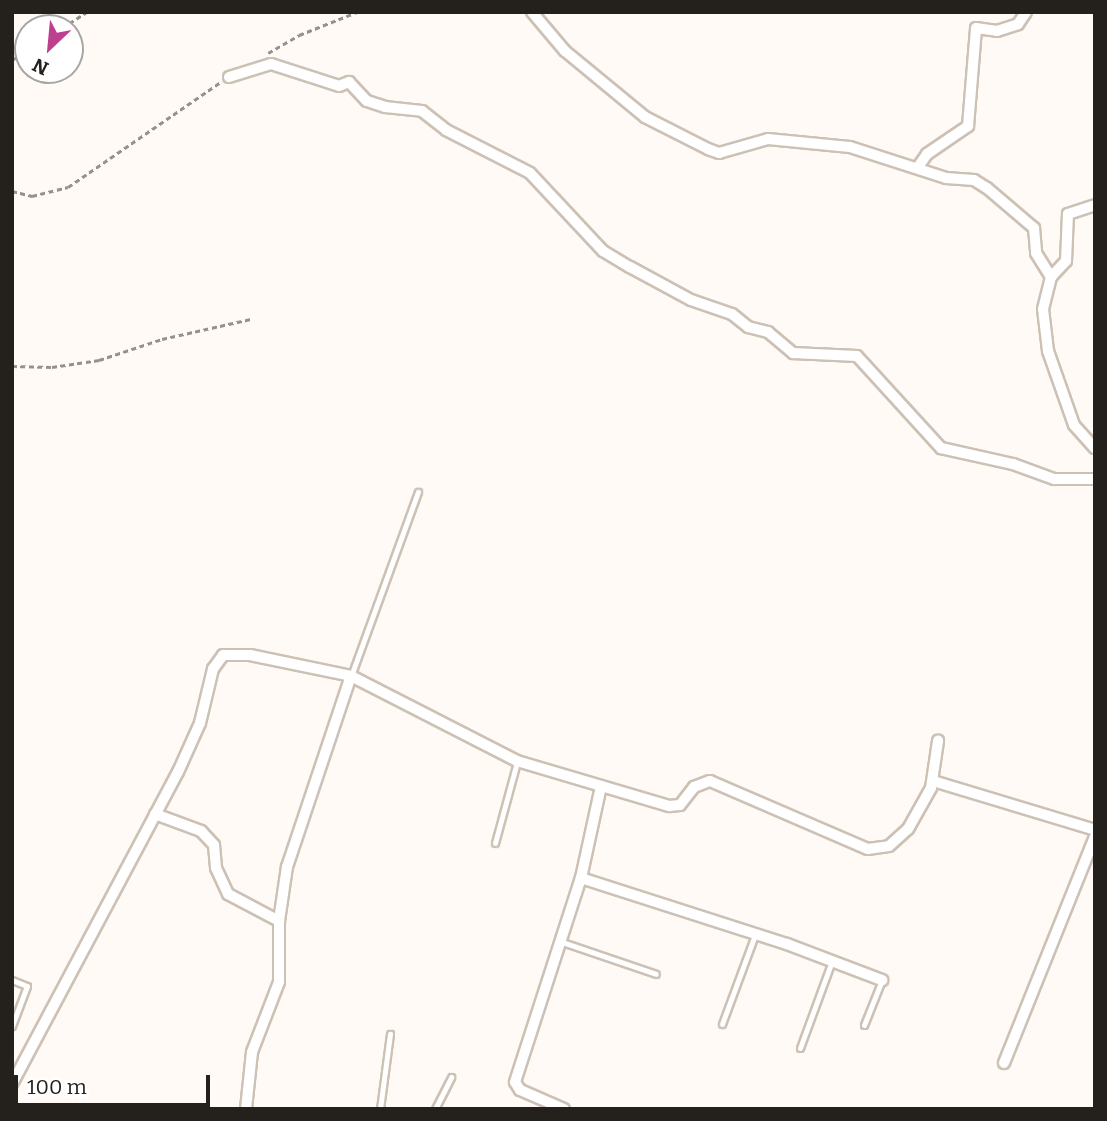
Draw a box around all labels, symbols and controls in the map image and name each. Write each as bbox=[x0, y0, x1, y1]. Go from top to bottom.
north arrow bbox=[14, 14, 84, 84]
text: N bbox=[29, 53, 52, 80]
scale bar bbox=[18, 1062, 214, 1106]
text: 100 m bbox=[27, 1074, 87, 1100]

